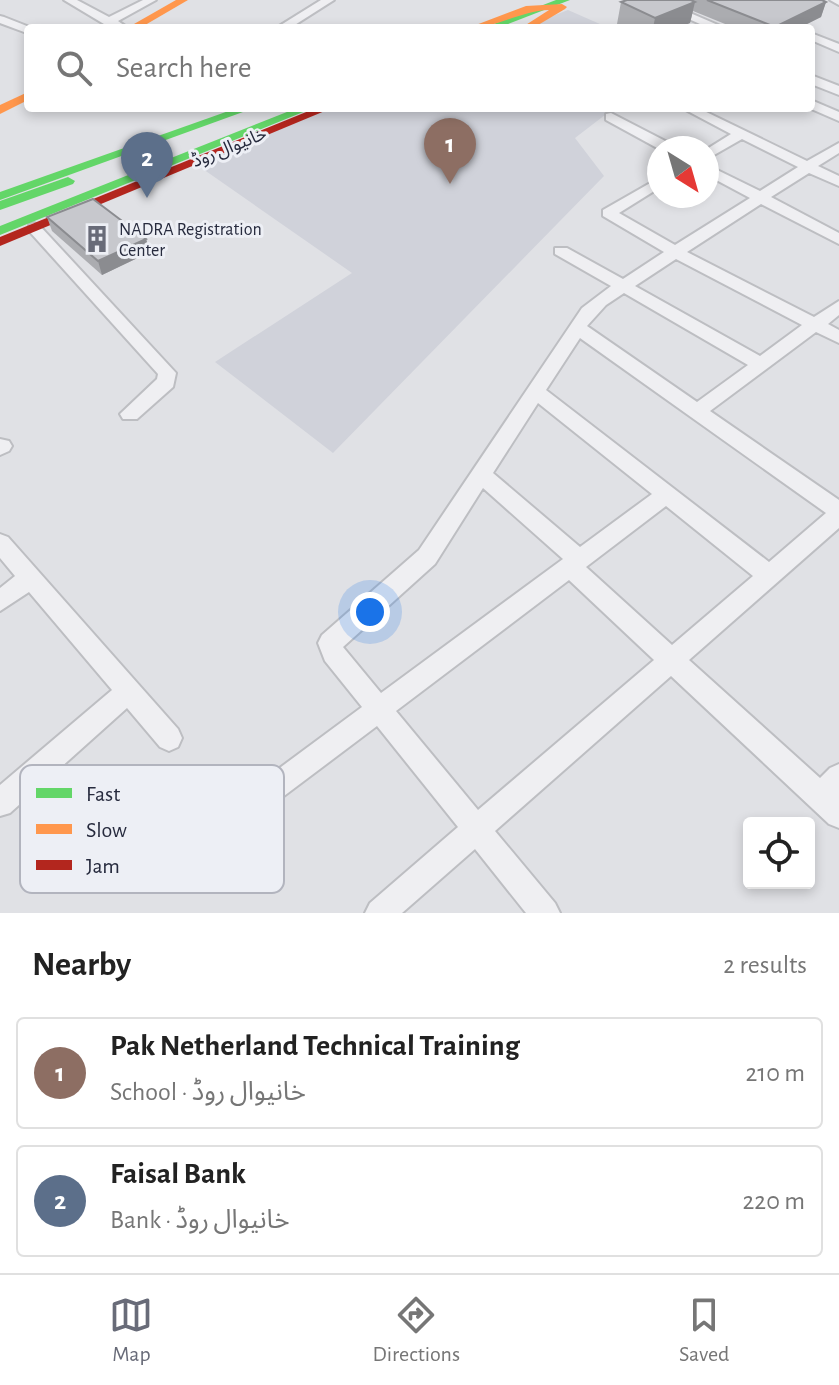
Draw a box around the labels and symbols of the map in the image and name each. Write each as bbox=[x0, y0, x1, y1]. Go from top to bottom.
pin: 1 bbox=[424, 118, 476, 184]
street label: خانیوال روڈ bbox=[189, 123, 270, 172]
pin: 2 bbox=[121, 132, 173, 198]
north arrow bbox=[647, 136, 719, 208]
place label: NADRA Registration Center bbox=[119, 221, 262, 260]
building icon: NADRA Registration Center bbox=[82, 224, 112, 254]
your location bbox=[350, 592, 390, 632]
legend bbox=[20, 765, 284, 893]
text: Fast bbox=[86, 783, 120, 805]
text: Slow bbox=[86, 819, 127, 841]
text: Jam bbox=[86, 855, 120, 877]

